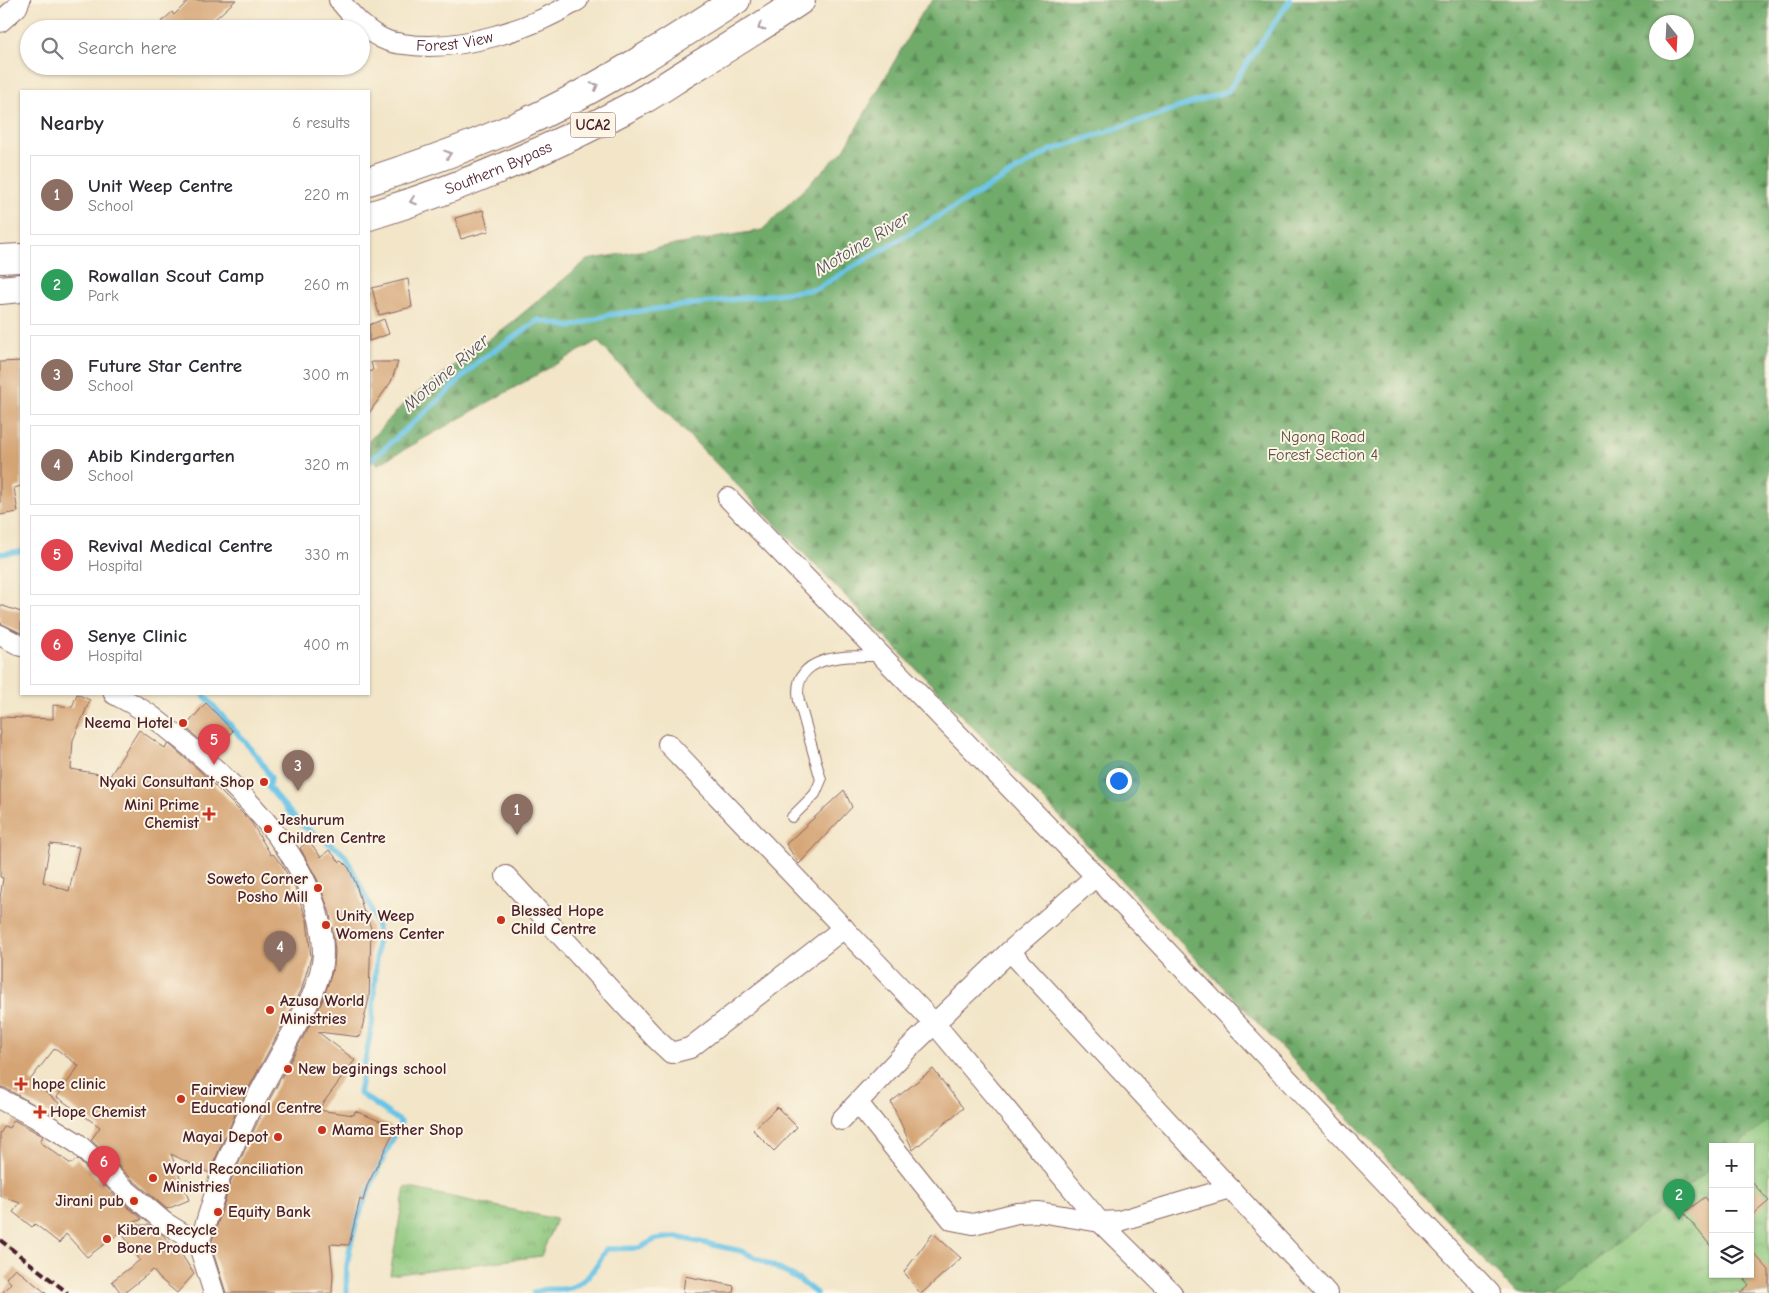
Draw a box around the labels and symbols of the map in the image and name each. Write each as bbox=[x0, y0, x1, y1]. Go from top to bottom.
north arrow bbox=[1649, 15, 1694, 60]
one-way arrow bbox=[757, 21, 766, 30]
street label: Forest View bbox=[416, 28, 495, 55]
one-way arrow bbox=[590, 82, 599, 92]
road number: UCA2 bbox=[570, 112, 616, 138]
street label: Southern Bypass bbox=[442, 138, 555, 198]
one-way arrow bbox=[443, 150, 452, 160]
one-way arrow bbox=[409, 195, 418, 205]
water label: Motoine River bbox=[810, 207, 914, 281]
water label: Motoine River bbox=[398, 329, 494, 417]
park label: Ngong Road Forest Section 4 bbox=[1268, 428, 1378, 464]
place label: Neema Hotel bbox=[84, 714, 173, 732]
marker: Neema Hotel bbox=[177, 717, 189, 729]
pin: 5 bbox=[198, 724, 230, 765]
pin: 3 bbox=[282, 750, 314, 791]
your location bbox=[1106, 768, 1132, 794]
place label: Nyaki Consultant Shop bbox=[99, 773, 254, 791]
marker: Nyaki Consultant Shop bbox=[258, 776, 270, 788]
pin: 1 bbox=[501, 794, 533, 835]
place label: Mini Prime Chemist bbox=[124, 796, 200, 832]
marker: Mini Prime Chemist bbox=[203, 808, 215, 820]
place label: Jeshurum Children Centre bbox=[278, 811, 386, 847]
marker: Jeshurum Children Centre bbox=[262, 823, 274, 835]
place label: Soweto Corner Posho Mill bbox=[207, 870, 309, 906]
marker: Soweto Corner Posho Mill bbox=[312, 882, 324, 894]
place label: Blessed Hope Child Centre bbox=[511, 902, 604, 938]
place label: Unity Weep Womens Center bbox=[336, 907, 445, 943]
marker: Blessed Hope Child Centre bbox=[495, 914, 507, 926]
marker: Unity Weep Womens Center bbox=[320, 919, 332, 931]
pin: 4 bbox=[264, 931, 296, 972]
place label: Azusa World Ministries bbox=[280, 992, 364, 1028]
marker: Azusa World Ministries bbox=[264, 1004, 276, 1016]
place label: New beginings school bbox=[298, 1060, 446, 1078]
marker: New beginings school bbox=[282, 1063, 294, 1075]
place label: hope clinic bbox=[32, 1075, 106, 1093]
marker: hope clinic bbox=[14, 1077, 28, 1091]
place label: Fairview Educational Centre bbox=[191, 1081, 322, 1117]
marker: Fairview Educational Centre bbox=[175, 1093, 187, 1105]
place label: Hope Chemist bbox=[50, 1103, 147, 1121]
marker: Hope Chemist bbox=[34, 1106, 46, 1118]
place label: Mama Esther Shop bbox=[332, 1121, 463, 1139]
marker: Mama Esther Shop bbox=[316, 1124, 328, 1136]
place label: Mayai Depot bbox=[183, 1128, 269, 1146]
marker: Mayai Depot bbox=[272, 1131, 284, 1143]
pin: 6 bbox=[88, 1146, 120, 1187]
place label: World Reconciliation Ministries bbox=[163, 1160, 303, 1196]
marker: World Reconciliation Ministries bbox=[147, 1172, 159, 1184]
pin: 2 bbox=[1663, 1179, 1695, 1220]
place label: Jirani pub bbox=[55, 1192, 124, 1210]
marker: Jirani pub bbox=[128, 1195, 140, 1207]
place label: Equity Bank bbox=[228, 1203, 311, 1221]
marker: Equity Bank bbox=[212, 1206, 224, 1218]
place label: Kibera Recycle Bone Products bbox=[117, 1221, 217, 1257]
marker: Kibera Recycle Bone Products bbox=[101, 1233, 113, 1245]

